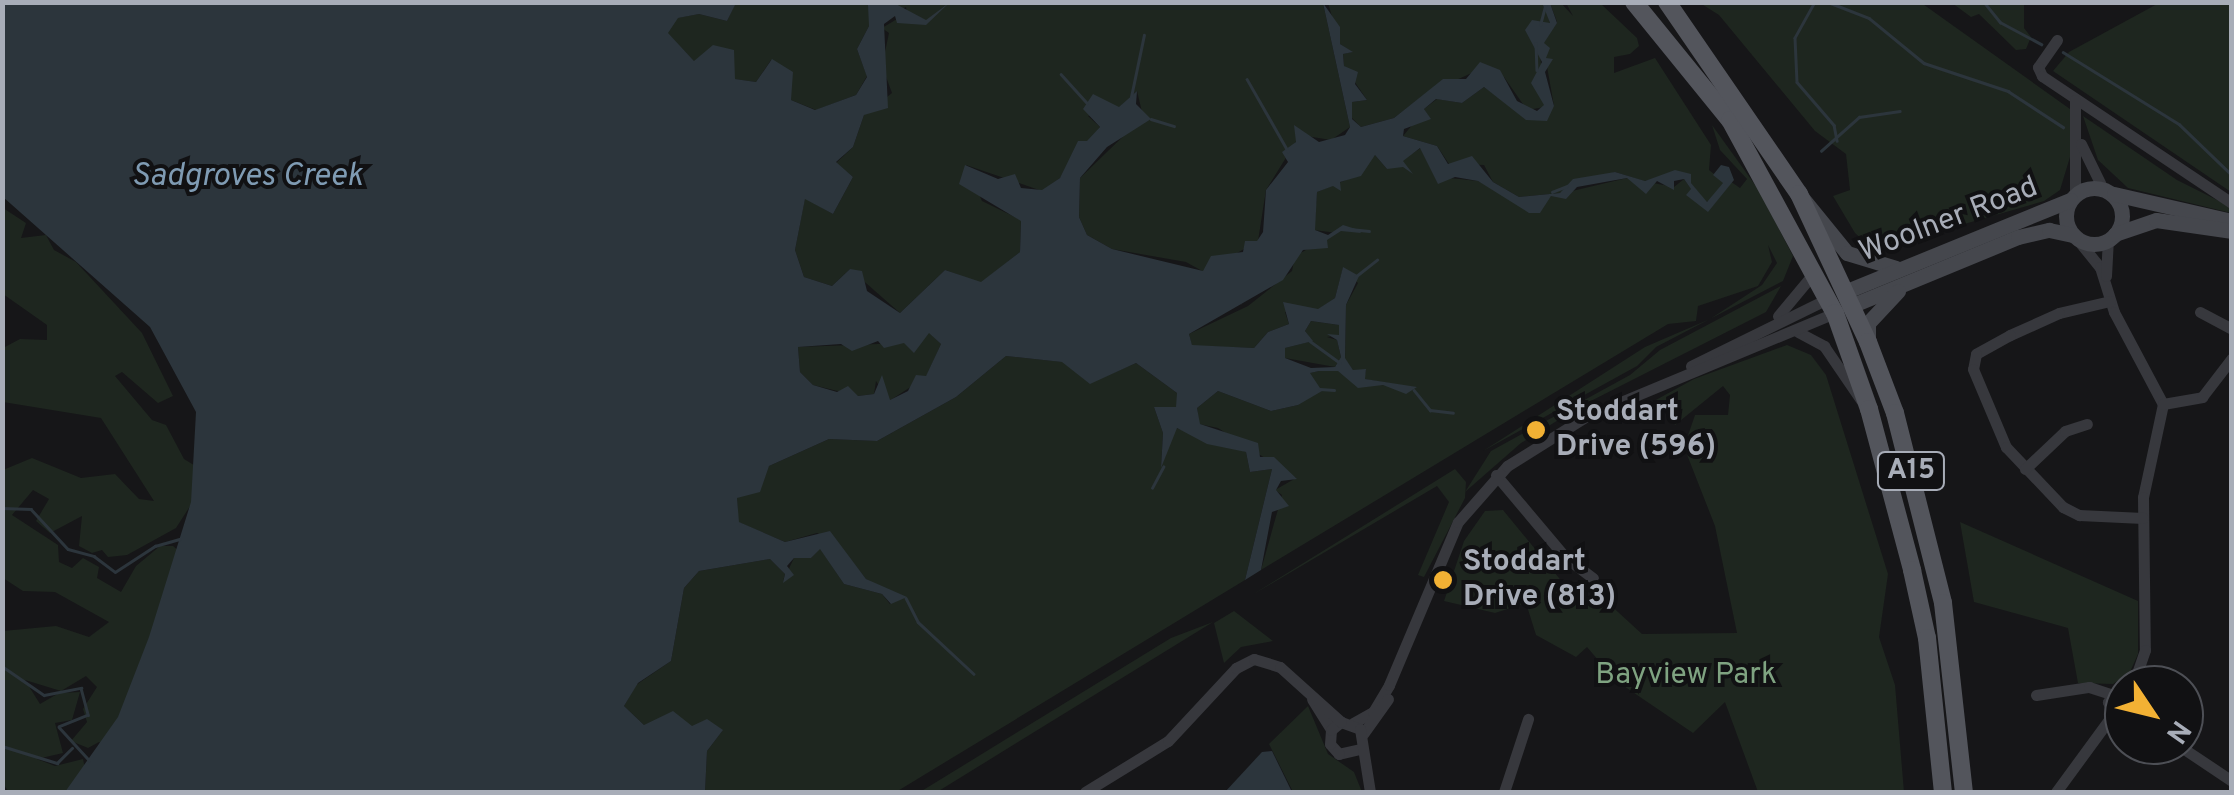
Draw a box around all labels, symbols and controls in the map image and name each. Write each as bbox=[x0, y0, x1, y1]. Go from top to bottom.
water label: Sadgroves Creek bbox=[131, 158, 363, 196]
street label: Woolner Road bbox=[1855, 170, 2043, 272]
place label: Stoddart Drive (596) bbox=[1556, 395, 1716, 466]
marker: Stoddart Drive (596) bbox=[1525, 419, 1547, 441]
road number: A15 bbox=[1876, 448, 1946, 494]
place label: Stoddart Drive (813) bbox=[1463, 545, 1616, 616]
marker: Stoddart Drive (813) bbox=[1432, 569, 1454, 591]
park label: Bayview Park bbox=[1595, 658, 1777, 694]
north arrow bbox=[2104, 665, 2204, 765]
text: N bbox=[2156, 712, 2197, 750]

